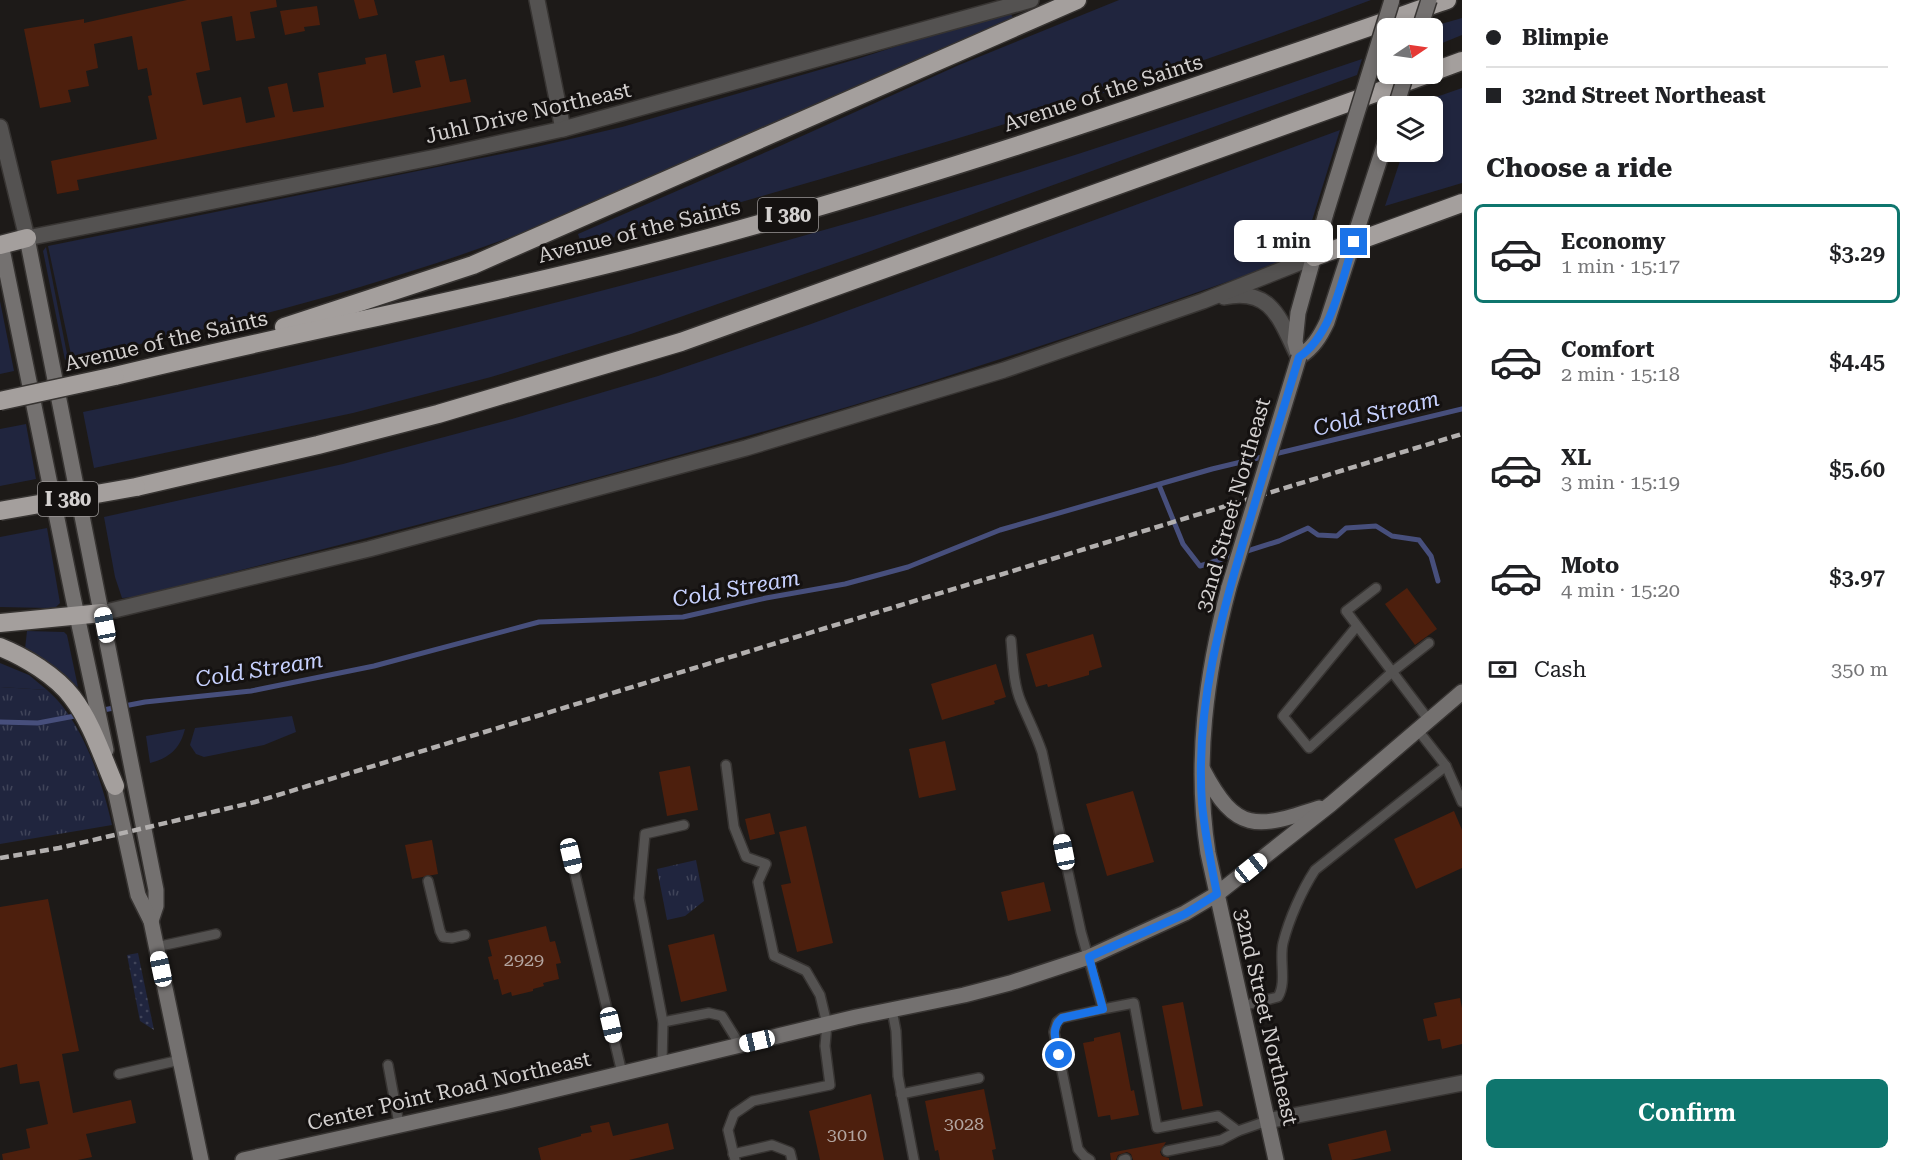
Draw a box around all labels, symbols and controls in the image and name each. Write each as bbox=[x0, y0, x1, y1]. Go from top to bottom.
north arrow bbox=[1377, 18, 1443, 84]
map controls bbox=[1377, 18, 1443, 162]
text: Blimpie bbox=[1522, 25, 1609, 50]
street label: Avenue of the Saints bbox=[1001, 50, 1205, 136]
street label: Juhl Drive Northeast bbox=[423, 78, 633, 148]
text: 32nd Street Northeast bbox=[1522, 83, 1766, 108]
button: layers bbox=[1377, 96, 1443, 162]
text: Choose a ride bbox=[1486, 152, 1672, 184]
street label: Avenue of the Saints bbox=[535, 194, 743, 268]
road number: I 380 bbox=[758, 198, 818, 232]
callout: 1 min bbox=[1234, 221, 1333, 263]
icon: car bbox=[1489, 227, 1543, 281]
route end bbox=[1340, 228, 1367, 255]
text: 1 min bbox=[1256, 229, 1311, 253]
text: Economy bbox=[1561, 229, 1665, 254]
text: $3.29 bbox=[1829, 241, 1885, 266]
text: 1 min · 15:17 bbox=[1561, 254, 1680, 278]
street label: Avenue of the Saints bbox=[62, 306, 270, 376]
icon: car bbox=[1489, 335, 1543, 389]
text: Comfort bbox=[1561, 337, 1654, 362]
text: $4.45 bbox=[1829, 349, 1885, 374]
text: 2 min · 15:18 bbox=[1561, 362, 1680, 386]
water label: Cold Stream bbox=[1311, 386, 1442, 441]
street label: 32nd Street Northeast bbox=[1191, 395, 1275, 615]
icon: car bbox=[1489, 443, 1543, 497]
text: XL bbox=[1561, 445, 1591, 470]
text: $5.60 bbox=[1829, 457, 1885, 482]
text: 3 min · 15:19 bbox=[1561, 470, 1680, 494]
road number: I 380 bbox=[38, 482, 98, 516]
icon: car bbox=[1489, 551, 1543, 605]
text: Moto bbox=[1561, 553, 1619, 578]
water label: Cold Stream bbox=[671, 565, 802, 612]
text: $3.97 bbox=[1829, 565, 1885, 590]
text: 4 min · 15:20 bbox=[1561, 578, 1680, 602]
car bbox=[93, 606, 117, 644]
water label: Cold Stream bbox=[194, 647, 325, 692]
icon: cash bbox=[1486, 653, 1519, 686]
text: Cash bbox=[1534, 657, 1586, 682]
text: 350 m bbox=[1831, 657, 1888, 681]
car bbox=[1052, 833, 1076, 871]
car bbox=[558, 836, 584, 876]
car bbox=[1231, 850, 1271, 886]
street label: 32nd Street Northeast bbox=[1229, 906, 1303, 1128]
house number: 2929 bbox=[504, 949, 544, 970]
car bbox=[148, 950, 174, 988]
car bbox=[598, 1005, 624, 1045]
car bbox=[737, 1028, 777, 1054]
route start bbox=[1045, 1041, 1072, 1068]
street label: Center Point Road Northeast bbox=[305, 1047, 593, 1135]
button: Confirm bbox=[1486, 1079, 1888, 1148]
house number: 3028 bbox=[944, 1113, 984, 1134]
house number: 3010 bbox=[827, 1124, 867, 1145]

